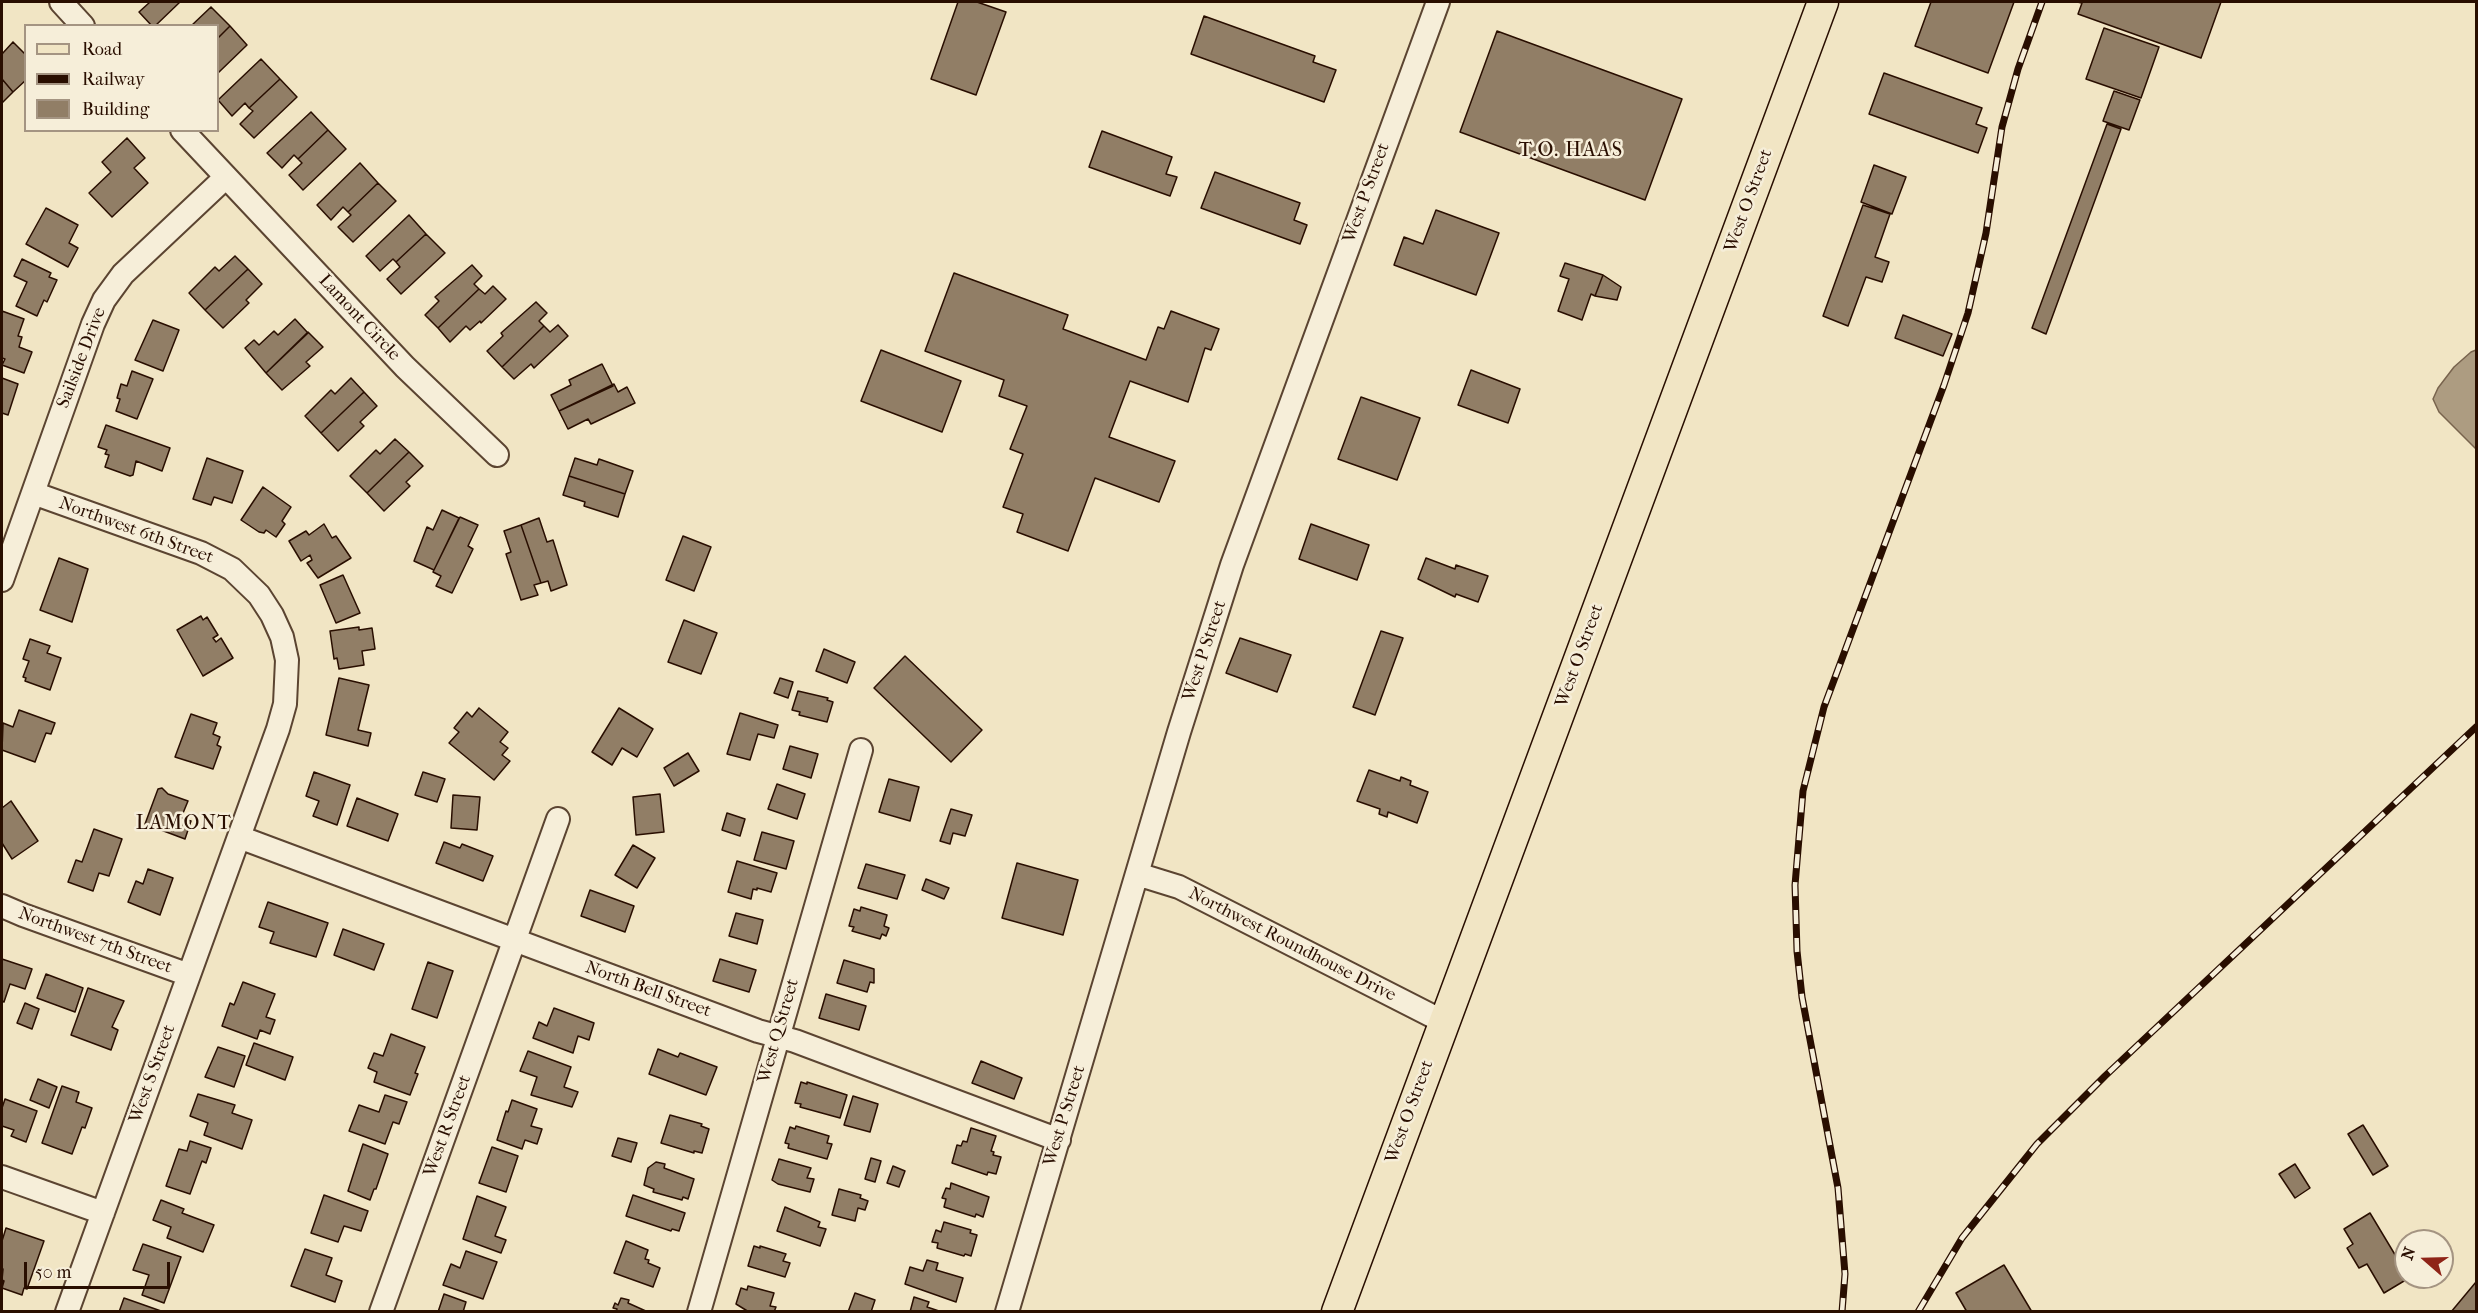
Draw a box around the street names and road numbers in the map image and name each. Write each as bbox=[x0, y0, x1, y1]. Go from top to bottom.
street label: West P Street bbox=[1339, 140, 1395, 246]
street label: West O Street bbox=[1720, 147, 1778, 255]
street label: Lamont Circle bbox=[314, 270, 404, 366]
street label: Sailside Drive bbox=[53, 305, 111, 411]
street label: Northwest 6th Street bbox=[56, 493, 216, 569]
street label: West P Street bbox=[1179, 598, 1231, 704]
street label: West O Street bbox=[1551, 602, 1609, 710]
street label: Northwest Roundhouse Drive bbox=[1185, 883, 1399, 1007]
street label: Northwest 7th Street bbox=[15, 903, 175, 979]
street label: North Bell Street bbox=[582, 957, 714, 1023]
street label: West Q Street bbox=[754, 976, 804, 1086]
street label: West S Street bbox=[125, 1022, 181, 1126]
street label: West O Street bbox=[1381, 1058, 1439, 1166]
street label: West P Street bbox=[1039, 1063, 1091, 1169]
street label: West R Street bbox=[420, 1072, 476, 1180]

